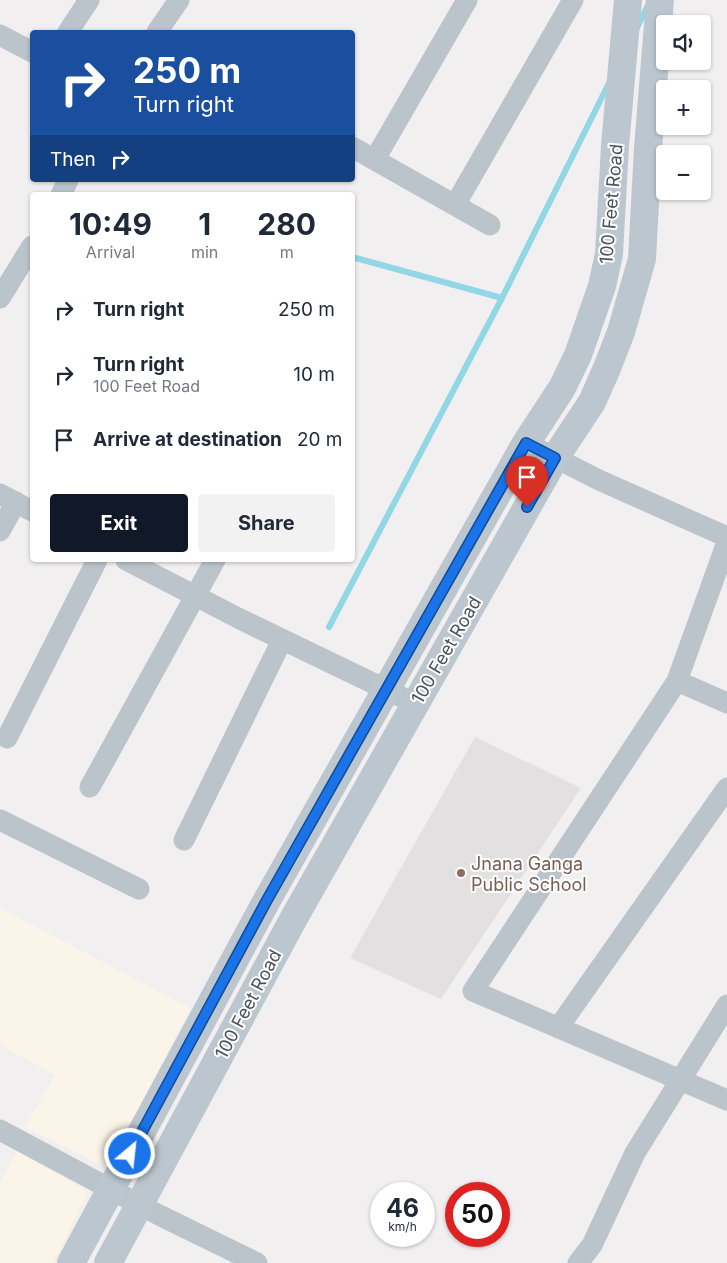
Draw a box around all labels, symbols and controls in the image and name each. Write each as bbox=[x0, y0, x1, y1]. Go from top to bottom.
map controls bbox=[656, 15, 711, 200]
button: sound bbox=[656, 15, 711, 70]
text: 250 m bbox=[133, 49, 241, 91]
icon: right bbox=[50, 50, 115, 115]
button: + bbox=[656, 80, 711, 135]
text: Turn right bbox=[133, 91, 234, 117]
street label: 100 Feet Road bbox=[595, 143, 627, 265]
icon: right bbox=[106, 145, 134, 173]
button: − bbox=[656, 145, 711, 200]
text: Then bbox=[50, 148, 96, 171]
text: 10:49 bbox=[69, 206, 152, 242]
text: 1 bbox=[198, 206, 211, 242]
text: 280 bbox=[257, 206, 316, 242]
text: Arrival bbox=[86, 242, 135, 262]
text: min bbox=[191, 242, 218, 262]
text: m bbox=[280, 242, 294, 262]
icon: right bbox=[50, 296, 78, 324]
text: Turn right bbox=[93, 298, 184, 321]
text: 250 m bbox=[278, 298, 335, 321]
text: Turn right bbox=[93, 353, 184, 376]
icon: right bbox=[50, 361, 78, 389]
text: 10 m bbox=[293, 363, 335, 386]
text: 100 Feet Road bbox=[93, 376, 200, 396]
icon: arrive bbox=[50, 426, 78, 454]
text: Arrive at destination bbox=[93, 428, 282, 451]
text: 20 m bbox=[297, 428, 343, 451]
pin bbox=[506, 456, 548, 507]
icon: arrive bbox=[513, 463, 541, 491]
button: Exit bbox=[50, 494, 188, 552]
button: Share bbox=[198, 494, 335, 552]
street label: 100 Feet Road bbox=[407, 593, 485, 707]
place label: Jnana Ganga Public School bbox=[471, 853, 587, 895]
marker: Jnana Ganga Public School bbox=[455, 867, 467, 879]
street label: 100 Feet Road bbox=[210, 946, 286, 1062]
position arrow bbox=[103, 1127, 155, 1179]
speed limit sign: 50 bbox=[445, 1182, 510, 1247]
text: 46 bbox=[386, 1193, 419, 1223]
text: km/h bbox=[388, 1219, 417, 1234]

